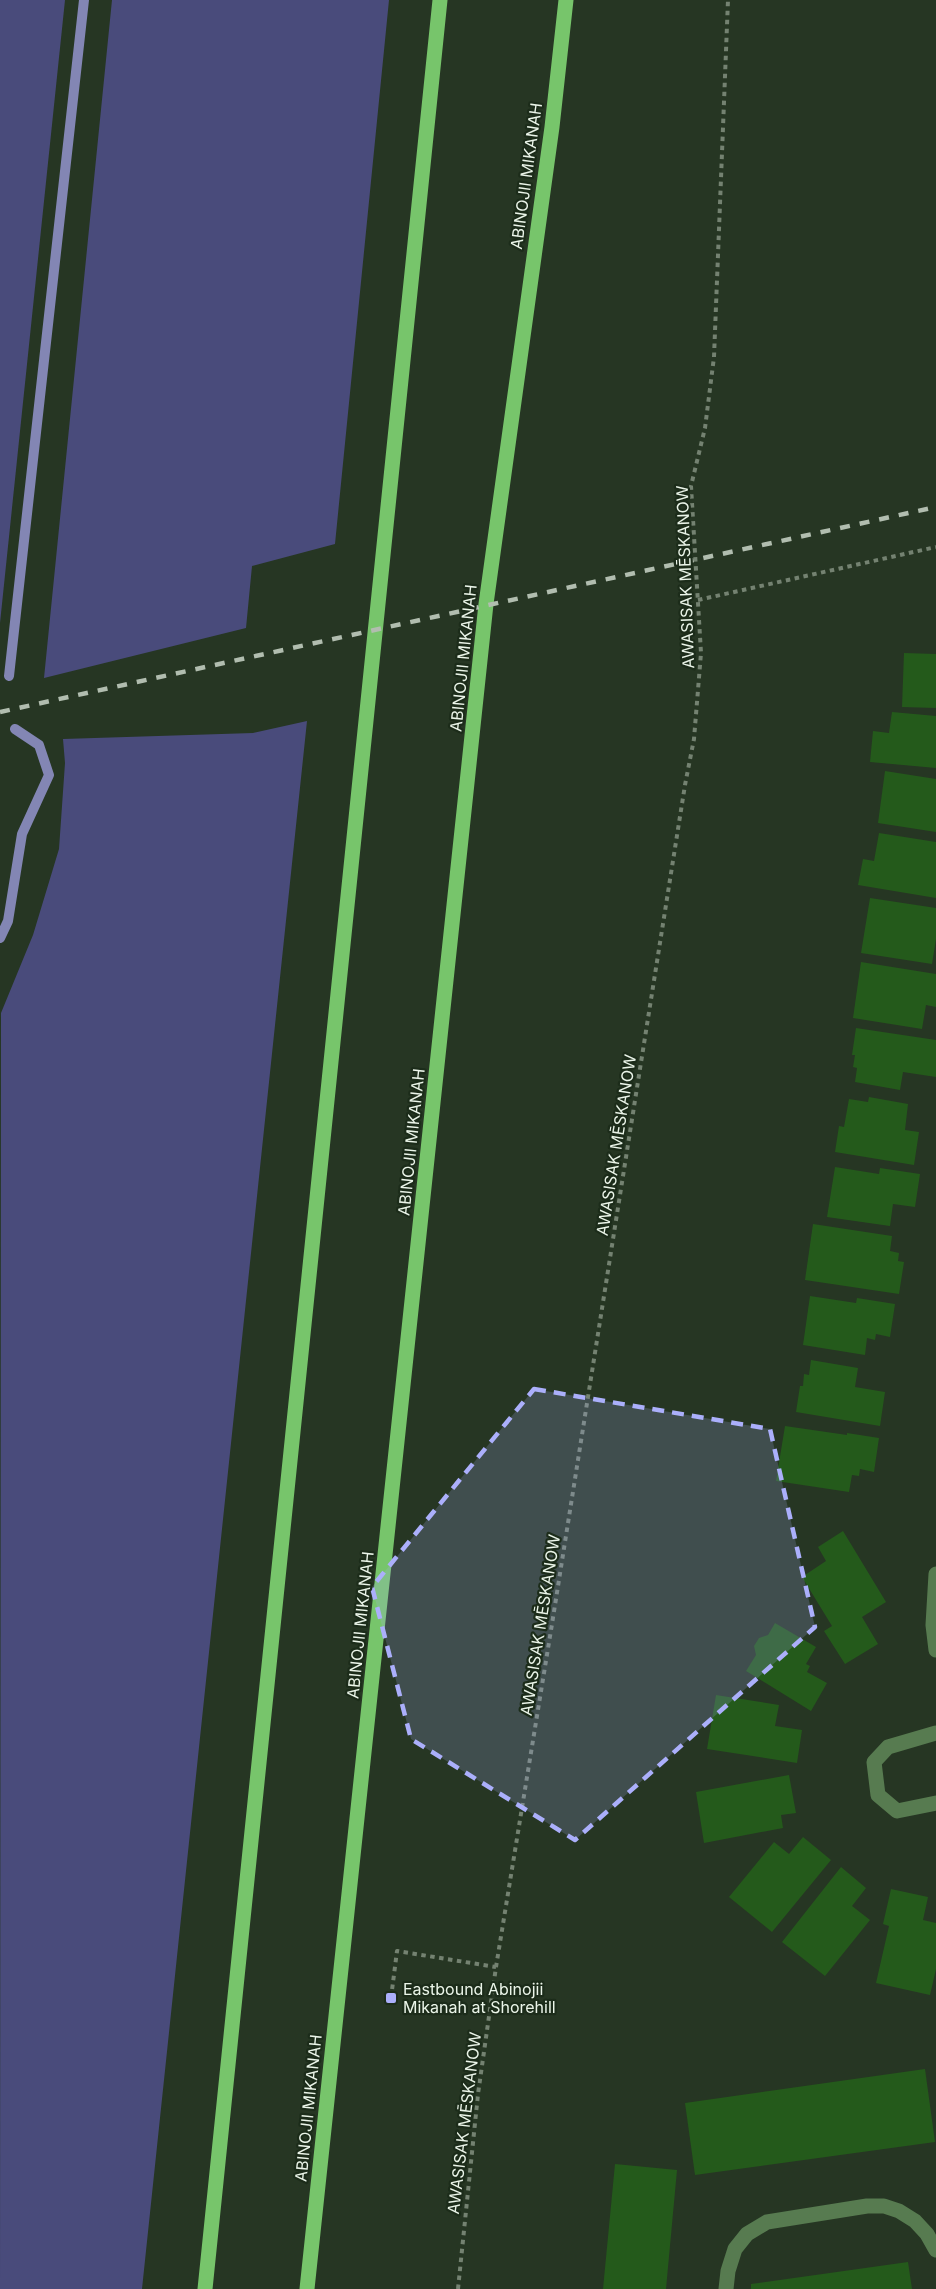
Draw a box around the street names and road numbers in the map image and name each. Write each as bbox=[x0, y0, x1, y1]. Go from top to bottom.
street label: ABINOJII MIKANAH bbox=[506, 101, 546, 251]
street label: AWASISAK MĒSKANOW bbox=[672, 485, 698, 669]
street label: ABINOJII MIKANAH bbox=[445, 583, 481, 733]
street label: AWASISAK MĒSKANOW bbox=[592, 1053, 640, 1237]
street label: ABINOJII MIKANAH bbox=[393, 1067, 429, 1217]
street label: AWASISAK MĒSKANOW bbox=[516, 1533, 564, 1717]
street label: ABINOJII MIKANAH bbox=[342, 1550, 378, 1700]
street label: AWASISAK MĒSKANOW bbox=[443, 2031, 485, 2215]
street label: ABINOJII MIKANAH bbox=[290, 2033, 326, 2183]

